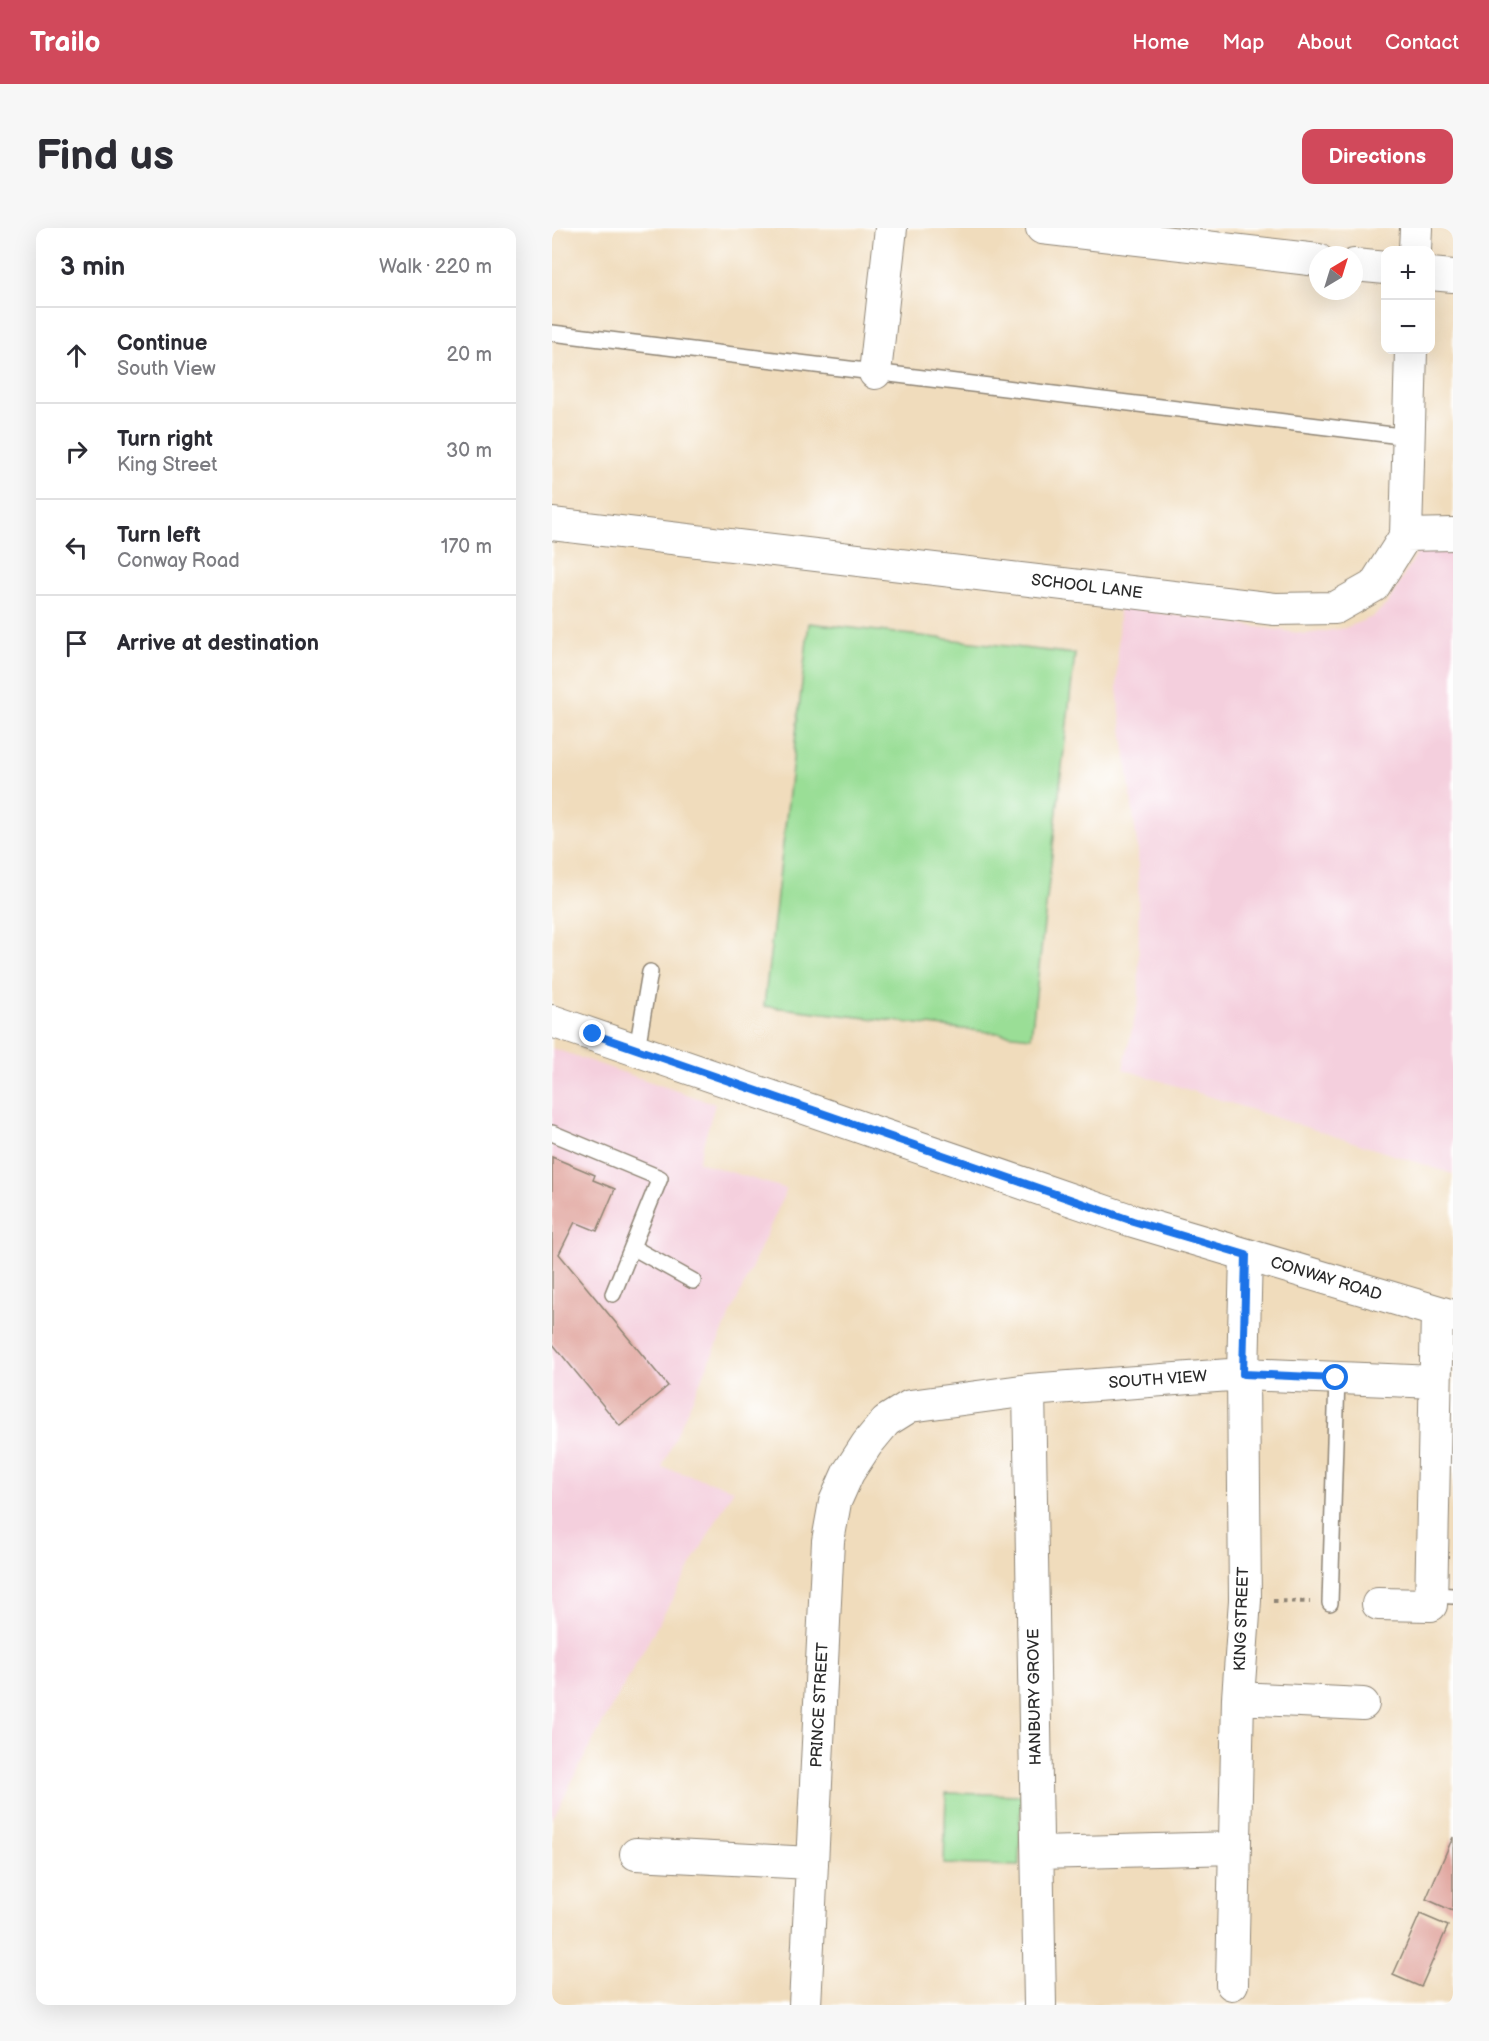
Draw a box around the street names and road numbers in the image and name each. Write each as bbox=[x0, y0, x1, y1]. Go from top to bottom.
street label: SCHOOL LANE bbox=[1030, 571, 1144, 603]
street label: CONWAY ROAD bbox=[1268, 1253, 1384, 1305]
street label: SOUTH VIEW bbox=[1108, 1367, 1208, 1393]
street label: KING STREET bbox=[1231, 1566, 1253, 1672]
street label: HANBURY GROVE bbox=[1024, 1628, 1046, 1766]
street label: PRINCE STREET bbox=[807, 1641, 833, 1768]

